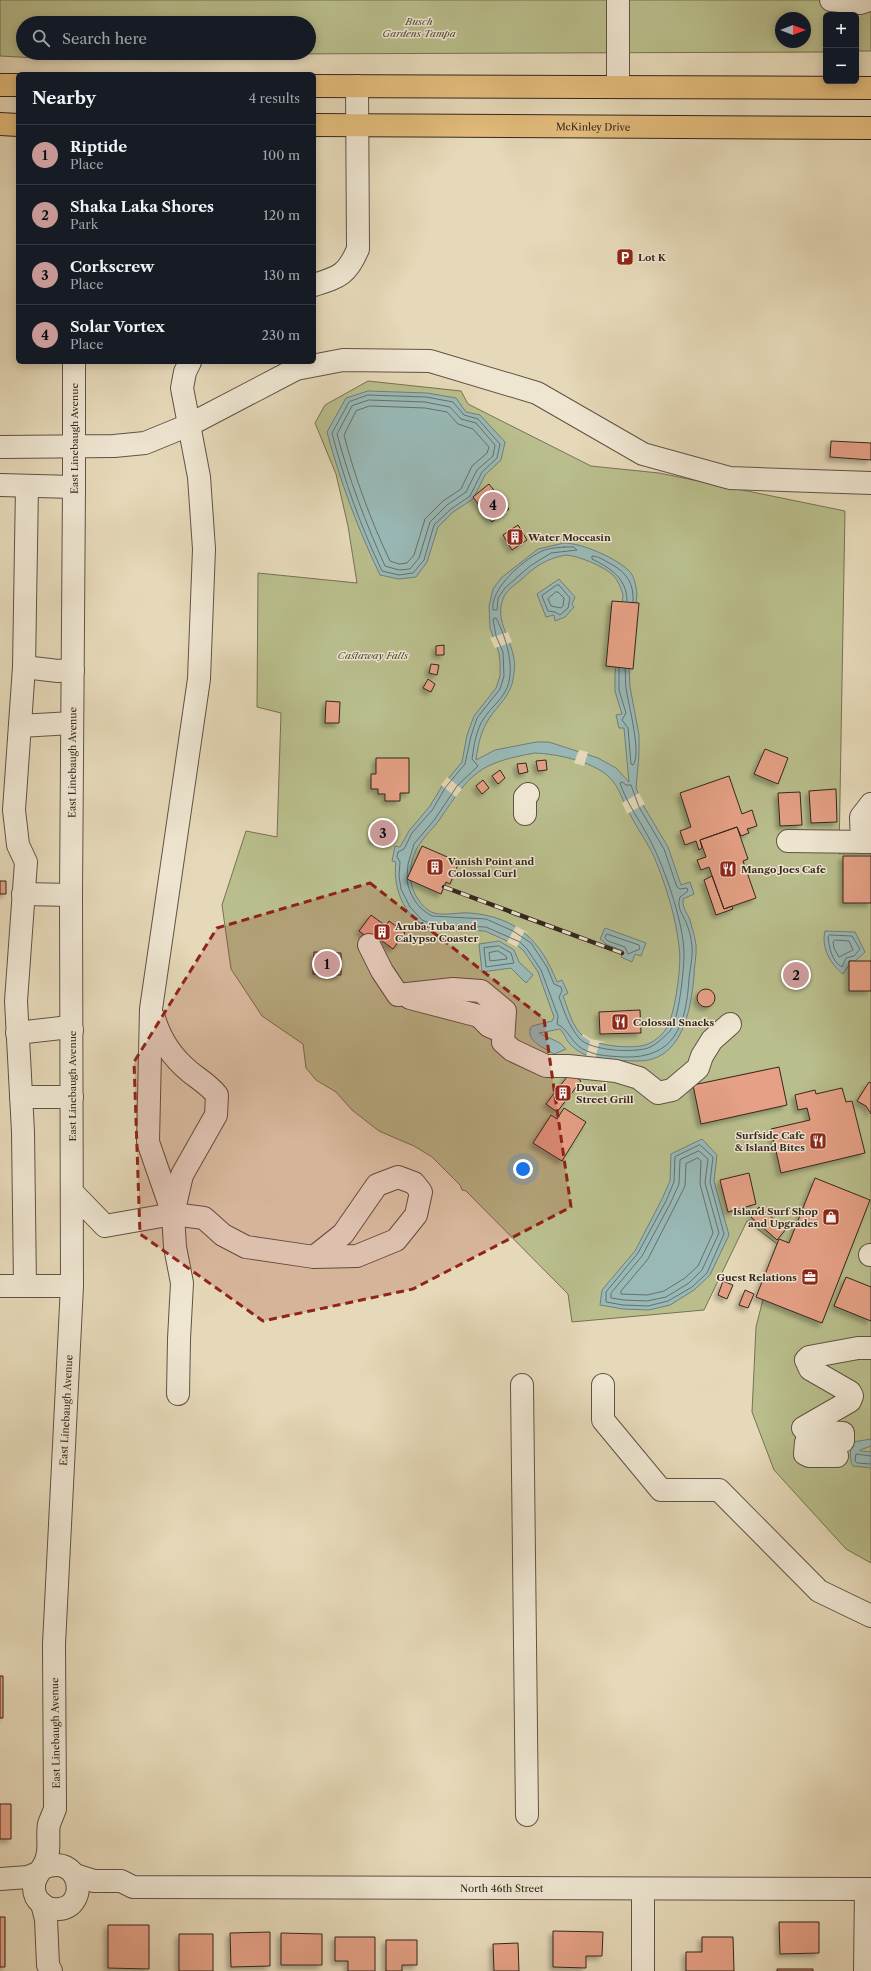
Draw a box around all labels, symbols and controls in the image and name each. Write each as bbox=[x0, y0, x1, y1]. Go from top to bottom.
north arrow bbox=[775, 12, 811, 48]
map controls bbox=[823, 12, 859, 84]
button: + bbox=[823, 12, 859, 48]
park label: Busch Gardens Tampa bbox=[382, 15, 456, 40]
search box bbox=[16, 16, 316, 60]
icon: search bbox=[30, 27, 52, 49]
text: Search here bbox=[62, 29, 147, 48]
button: − bbox=[823, 48, 859, 84]
text: Nearby bbox=[32, 88, 96, 108]
text: 4 results bbox=[249, 90, 300, 106]
street label: McKinley Drive bbox=[556, 120, 631, 134]
text: Riptide bbox=[70, 137, 127, 156]
text: 1 bbox=[42, 147, 48, 163]
text: 100 m bbox=[262, 147, 300, 163]
text: Place bbox=[70, 156, 103, 172]
text: Shaka Laka Shores bbox=[70, 197, 214, 216]
text: 2 bbox=[41, 207, 49, 223]
text: 120 m bbox=[263, 207, 300, 223]
text: Park bbox=[70, 216, 98, 232]
parking icon: Lot K bbox=[615, 247, 635, 267]
place label: Lot K bbox=[638, 251, 667, 264]
text: Corkscrew bbox=[70, 257, 154, 276]
text: 3 bbox=[41, 267, 49, 283]
text: 130 m bbox=[264, 267, 300, 283]
text: Place bbox=[70, 276, 103, 292]
text: Solar Vortex bbox=[70, 317, 165, 336]
text: 4 bbox=[41, 327, 49, 343]
text: 230 m bbox=[262, 327, 300, 343]
text: Place bbox=[70, 336, 103, 352]
street label: East Linebaugh Avenue bbox=[68, 382, 81, 494]
pin: 4 bbox=[480, 490, 506, 520]
building icon: Water Moccasin bbox=[505, 527, 525, 547]
place label: Water Moccasin bbox=[527, 531, 611, 544]
park label: Castaway Falls bbox=[338, 649, 409, 662]
street label: East Linebaugh Avenue bbox=[66, 706, 79, 818]
pin: 3 bbox=[370, 818, 396, 848]
place label: Vanish Point and Colossal Curl bbox=[447, 855, 535, 880]
building icon: Vanish Point and Colossal Curl bbox=[425, 857, 445, 877]
restaurant icon: Mango Joes Cafe bbox=[718, 859, 738, 879]
place label: Mango Joes Cafe bbox=[741, 863, 826, 876]
place label: Aruba Tuba and Calypso Coaster bbox=[394, 920, 478, 945]
building icon: Aruba Tuba and Calypso Coaster bbox=[372, 922, 392, 942]
pin: 1 bbox=[314, 949, 340, 979]
pin: 2 bbox=[783, 960, 809, 990]
restaurant icon: Colossal Snacks bbox=[610, 1012, 630, 1032]
place label: Colossal Snacks bbox=[633, 1016, 715, 1029]
street label: East Linebaugh Avenue bbox=[66, 1030, 79, 1141]
place label: Duval Street Grill bbox=[576, 1081, 634, 1106]
building icon: Duval Street Grill bbox=[553, 1083, 573, 1103]
place label: Surfside Cafe & Island Bites bbox=[735, 1129, 805, 1154]
restaurant icon: Surfside Cafe & Island Bites bbox=[808, 1131, 828, 1151]
your location bbox=[513, 1159, 533, 1179]
place label: Island Surf Shop and Upgrades bbox=[733, 1205, 818, 1230]
shop icon: Island Surf Shop and Upgrades bbox=[821, 1207, 841, 1227]
office icon: Guest Relations bbox=[800, 1267, 820, 1287]
place label: Guest Relations bbox=[716, 1271, 797, 1284]
street label: East Linebaugh Avenue bbox=[57, 1354, 76, 1466]
street label: East Linebaugh Avenue bbox=[48, 1677, 63, 1789]
street label: North 46th Street bbox=[460, 1882, 544, 1895]

